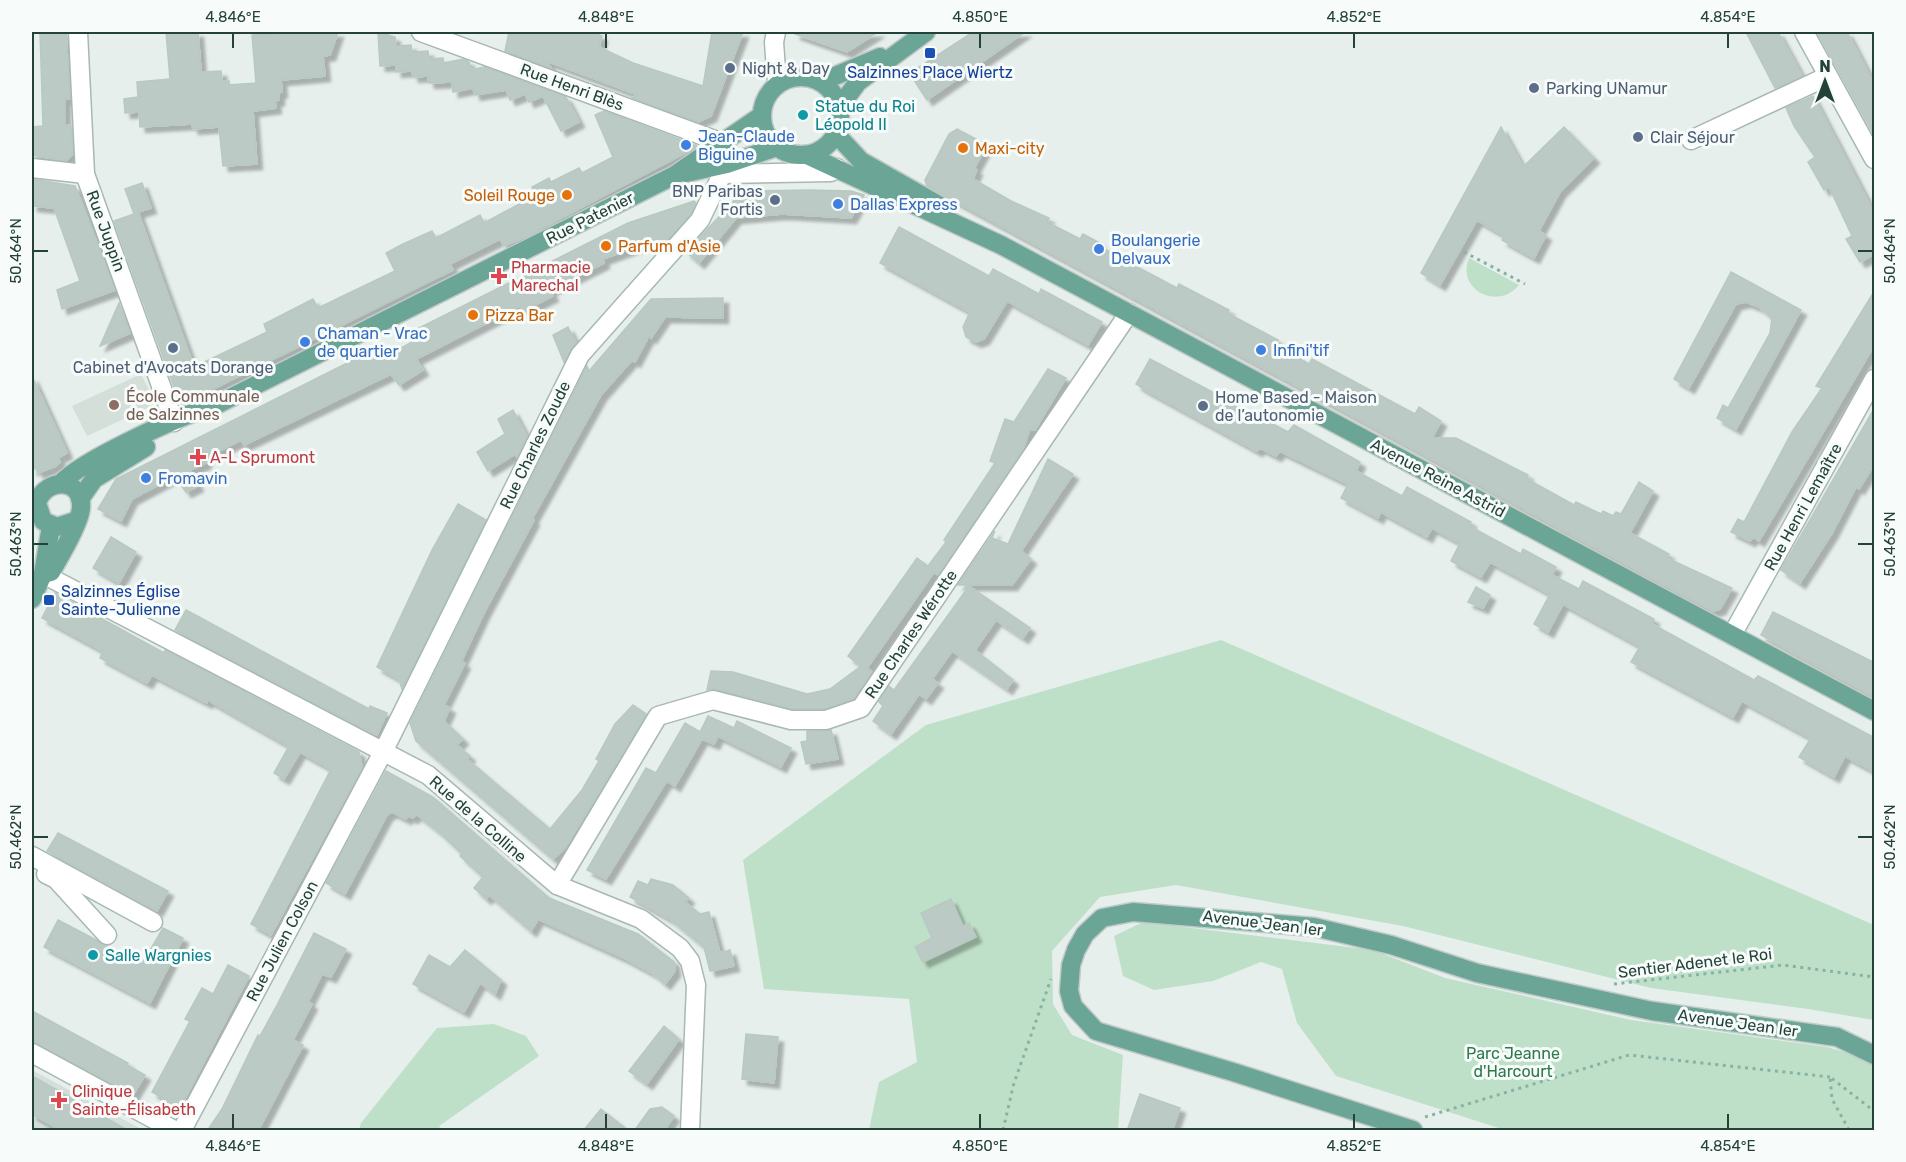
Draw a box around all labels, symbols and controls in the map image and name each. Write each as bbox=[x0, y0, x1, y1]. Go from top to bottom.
text: 4.846°E bbox=[205, 8, 261, 26]
text: 4.848°E bbox=[578, 8, 634, 26]
text: 4.850°E bbox=[952, 8, 1008, 26]
text: 4.852°E bbox=[1327, 8, 1381, 26]
text: 4.854°E bbox=[1700, 8, 1756, 26]
marker: Salzinnes Place Wiertz bbox=[923, 46, 937, 60]
north arrow bbox=[1795, 51, 1855, 111]
text: N bbox=[1819, 57, 1831, 76]
street label: Rue Henri Blès bbox=[518, 59, 626, 115]
place label: Night & Day bbox=[742, 59, 830, 78]
marker: Night & Day bbox=[723, 61, 737, 75]
place label: Salzinnes Place Wiertz bbox=[847, 63, 1013, 82]
place label: Parking UNamur bbox=[1546, 79, 1667, 98]
marker: Parking UNamur bbox=[1527, 81, 1541, 95]
place label: Statue du Roi Léopold II bbox=[815, 97, 915, 134]
marker: Statue du Roi Léopold II bbox=[796, 108, 810, 122]
place label: Jean-Claude Biguine bbox=[698, 127, 795, 164]
place label: Clair Séjour bbox=[1650, 128, 1735, 147]
marker: Clair Séjour bbox=[1631, 130, 1645, 144]
marker: Jean-Claude Biguine bbox=[679, 138, 693, 152]
place label: Maxi-city bbox=[975, 139, 1045, 158]
marker: Maxi-city bbox=[956, 141, 970, 155]
place label: BNP Paribas Fortis bbox=[672, 182, 763, 219]
place label: Soleil Rouge bbox=[464, 186, 555, 205]
street label: Rue Juppin bbox=[82, 188, 130, 274]
street label: Rue Patenier bbox=[543, 188, 637, 248]
marker: Soleil Rouge bbox=[560, 188, 574, 202]
marker: BNP Paribas Fortis bbox=[768, 193, 782, 207]
place label: Dallas Express bbox=[850, 195, 958, 214]
marker: Dallas Express bbox=[831, 197, 845, 211]
text: 50.464°N bbox=[7, 218, 25, 284]
text: 50.464°N bbox=[1881, 218, 1899, 284]
place label: Boulangerie Delvaux bbox=[1111, 231, 1200, 268]
place label: Parfum d'Asie bbox=[618, 237, 721, 256]
marker: Parfum d'Asie bbox=[599, 239, 613, 253]
marker: Boulangerie Delvaux bbox=[1092, 242, 1106, 256]
place label: Pharmacie Marechal bbox=[511, 258, 591, 295]
marker: Pharmacie Marechal bbox=[492, 269, 506, 283]
place label: Pizza Bar bbox=[485, 306, 554, 325]
marker: Pizza Bar bbox=[466, 308, 480, 322]
place label: Chaman - Vrac de quartier bbox=[317, 324, 428, 361]
marker: Chaman - Vrac de quartier bbox=[298, 335, 312, 349]
marker: Cabinet d'Avocats Dorange bbox=[166, 341, 180, 355]
place label: Infini'tif bbox=[1273, 341, 1330, 360]
marker: Infini'tif bbox=[1254, 343, 1268, 357]
place label: Cabinet d'Avocats Dorange bbox=[73, 358, 273, 377]
street label: Rue Charles Zoude bbox=[496, 378, 574, 512]
place label: École Communale de Salzinnes bbox=[126, 387, 260, 424]
place label: Home Based - Maison de l’autonomie bbox=[1215, 388, 1377, 425]
marker: École Communale de Salzinnes bbox=[107, 398, 121, 412]
marker: Home Based - Maison de l’autonomie bbox=[1196, 399, 1210, 413]
street label: Avenue Reine Astrid bbox=[1367, 434, 1509, 522]
street label: Rue Henri Lemaître bbox=[1760, 440, 1846, 574]
place label: A-L Sprumont bbox=[210, 448, 315, 467]
marker: A-L Sprumont bbox=[191, 450, 205, 464]
place label: Fromavin bbox=[158, 469, 228, 488]
marker: Fromavin bbox=[139, 471, 153, 485]
text: 50.463°N bbox=[7, 511, 25, 577]
text: 50.463°N bbox=[1881, 511, 1899, 577]
street label: Rue Charles Wérotte bbox=[861, 566, 961, 702]
place label: Salzinnes Église Sainte-Julienne bbox=[61, 582, 181, 619]
marker: Salzinnes Église Sainte-Julienne bbox=[42, 593, 56, 607]
street label: Rue de la Colline bbox=[426, 772, 530, 866]
text: 50.462°N bbox=[7, 804, 25, 870]
text: 50.462°N bbox=[1881, 804, 1899, 870]
street label: Rue Julien Colson bbox=[242, 877, 322, 1005]
street label: Avenue Jean Ier bbox=[1202, 906, 1324, 940]
street label: Sentier Adenet le Roi bbox=[1617, 944, 1773, 982]
place label: Salle Wargnies bbox=[105, 946, 212, 965]
marker: Salle Wargnies bbox=[86, 948, 100, 962]
street label: Avenue Jean Ier bbox=[1677, 1005, 1799, 1041]
park label: Parc Jeanne d'Harcourt bbox=[1466, 1044, 1560, 1081]
place label: Clinique Sainte-Élisabeth bbox=[72, 1082, 196, 1119]
marker: Clinique Sainte-Élisabeth bbox=[50, 1091, 68, 1109]
text: 4.846°E bbox=[205, 1137, 261, 1155]
text: 4.848°E bbox=[578, 1137, 634, 1155]
text: 4.850°E bbox=[952, 1137, 1008, 1155]
text: 4.852°E bbox=[1327, 1137, 1381, 1155]
text: 4.854°E bbox=[1700, 1137, 1756, 1155]

